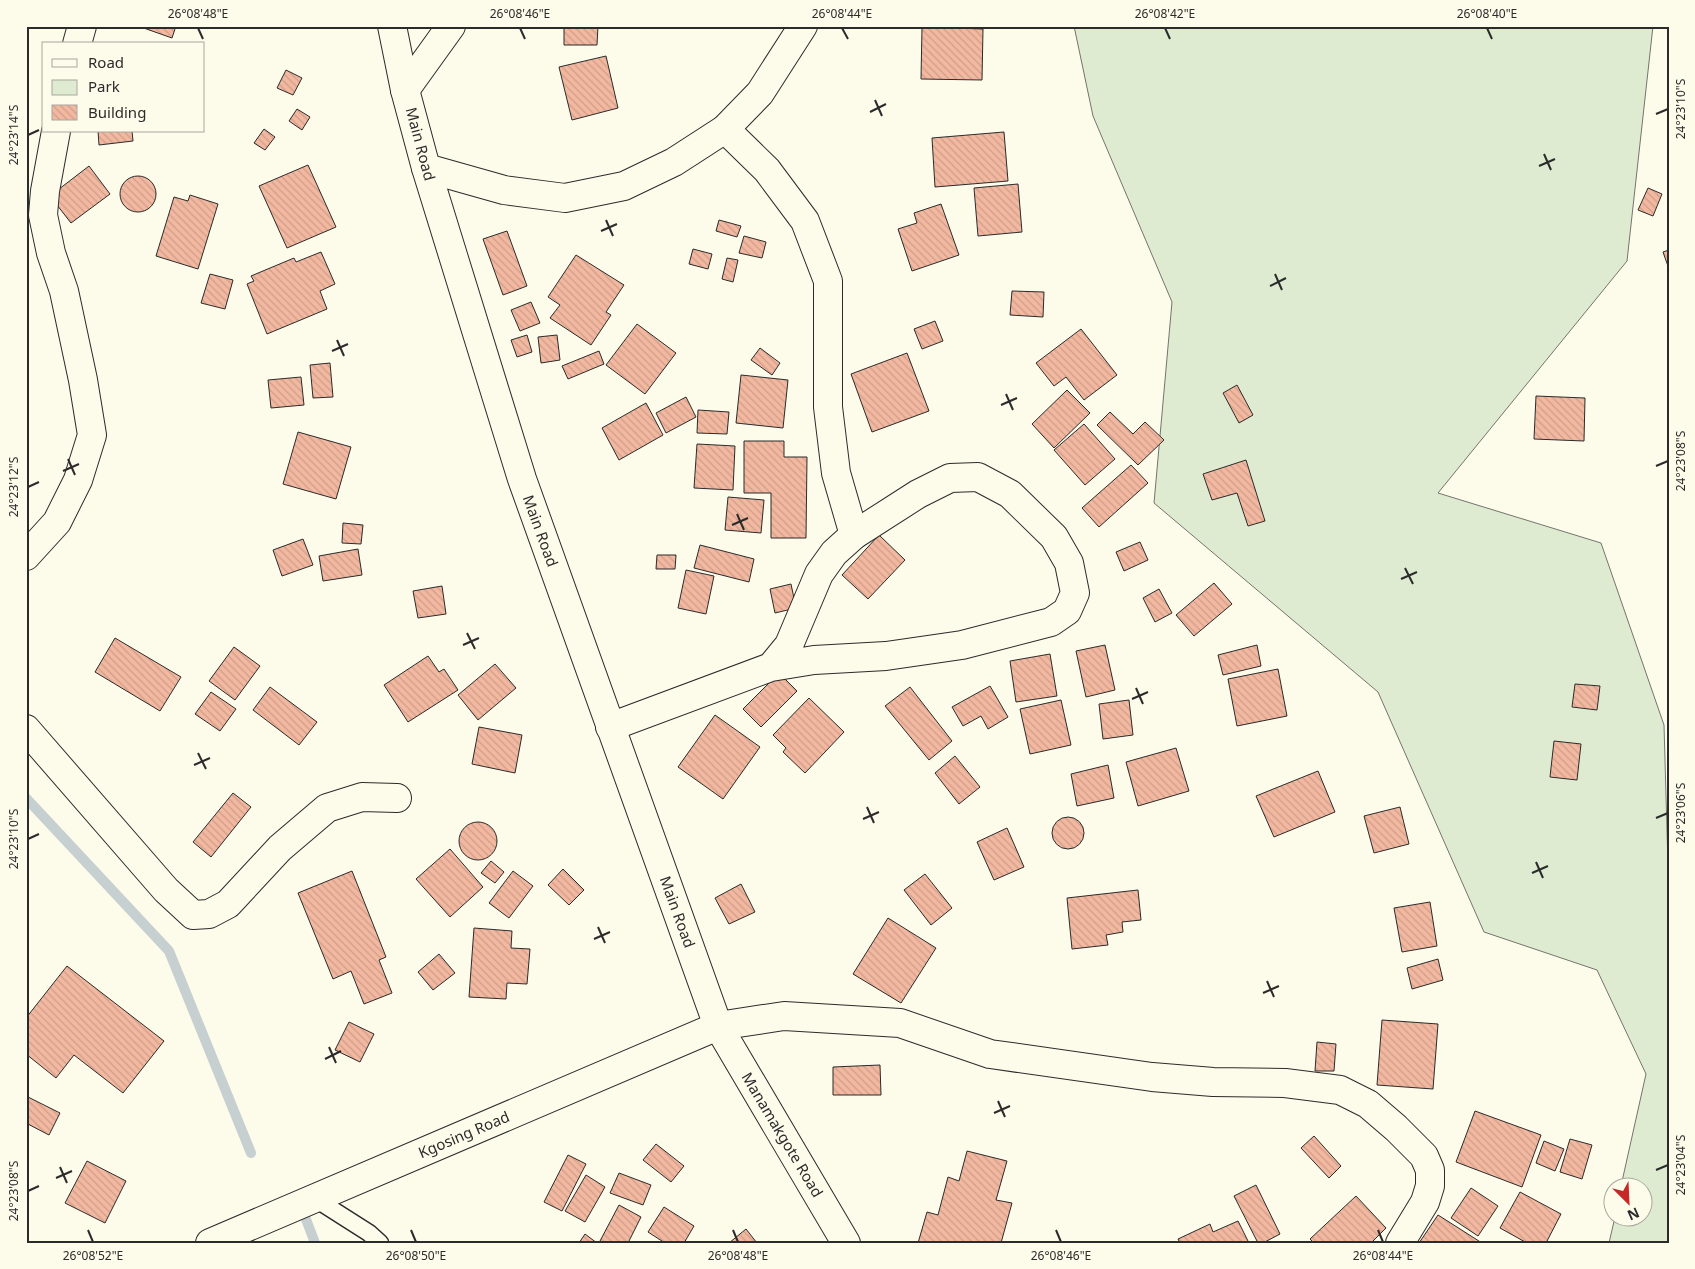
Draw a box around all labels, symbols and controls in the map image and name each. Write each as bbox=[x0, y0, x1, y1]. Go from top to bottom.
text: 26°08'48"E bbox=[168, 5, 228, 22]
text: 26°08'46"E bbox=[490, 5, 550, 22]
text: 26°08'44"E bbox=[812, 5, 872, 22]
text: 26°08'42"E bbox=[1135, 5, 1195, 22]
text: 26°08'40"E bbox=[1457, 5, 1517, 22]
legend bbox=[42, 42, 205, 132]
text: Road bbox=[88, 52, 124, 72]
text: Park bbox=[88, 76, 120, 96]
text: 24°23'10"S bbox=[1672, 78, 1689, 139]
text: Building bbox=[88, 102, 146, 122]
text: 24°23'14"S bbox=[5, 104, 22, 165]
street label: Main Road bbox=[402, 105, 440, 183]
text: 24°23'08"S bbox=[1672, 430, 1689, 491]
text: 24°23'12"S bbox=[5, 456, 22, 517]
street label: Main Road bbox=[519, 492, 563, 569]
text: 24°23'06"S bbox=[1672, 782, 1689, 843]
text: 24°23'10"S bbox=[5, 808, 22, 869]
street label: Main Road bbox=[656, 873, 700, 950]
street label: Manamakgote Road bbox=[738, 1068, 828, 1201]
street label: Kgosing Road bbox=[415, 1106, 512, 1162]
text: 24°23'04"S bbox=[1672, 1134, 1689, 1195]
text: 24°23'08"S bbox=[5, 1160, 22, 1221]
north arrow bbox=[1602, 1176, 1652, 1226]
text: N bbox=[1624, 1203, 1643, 1225]
text: 26°08'52"E bbox=[63, 1247, 123, 1264]
text: 26°08'50"E bbox=[386, 1247, 446, 1264]
text: 26°08'48"E bbox=[708, 1247, 768, 1264]
text: 26°08'46"E bbox=[1031, 1247, 1091, 1264]
text: 26°08'44"E bbox=[1353, 1247, 1413, 1264]

